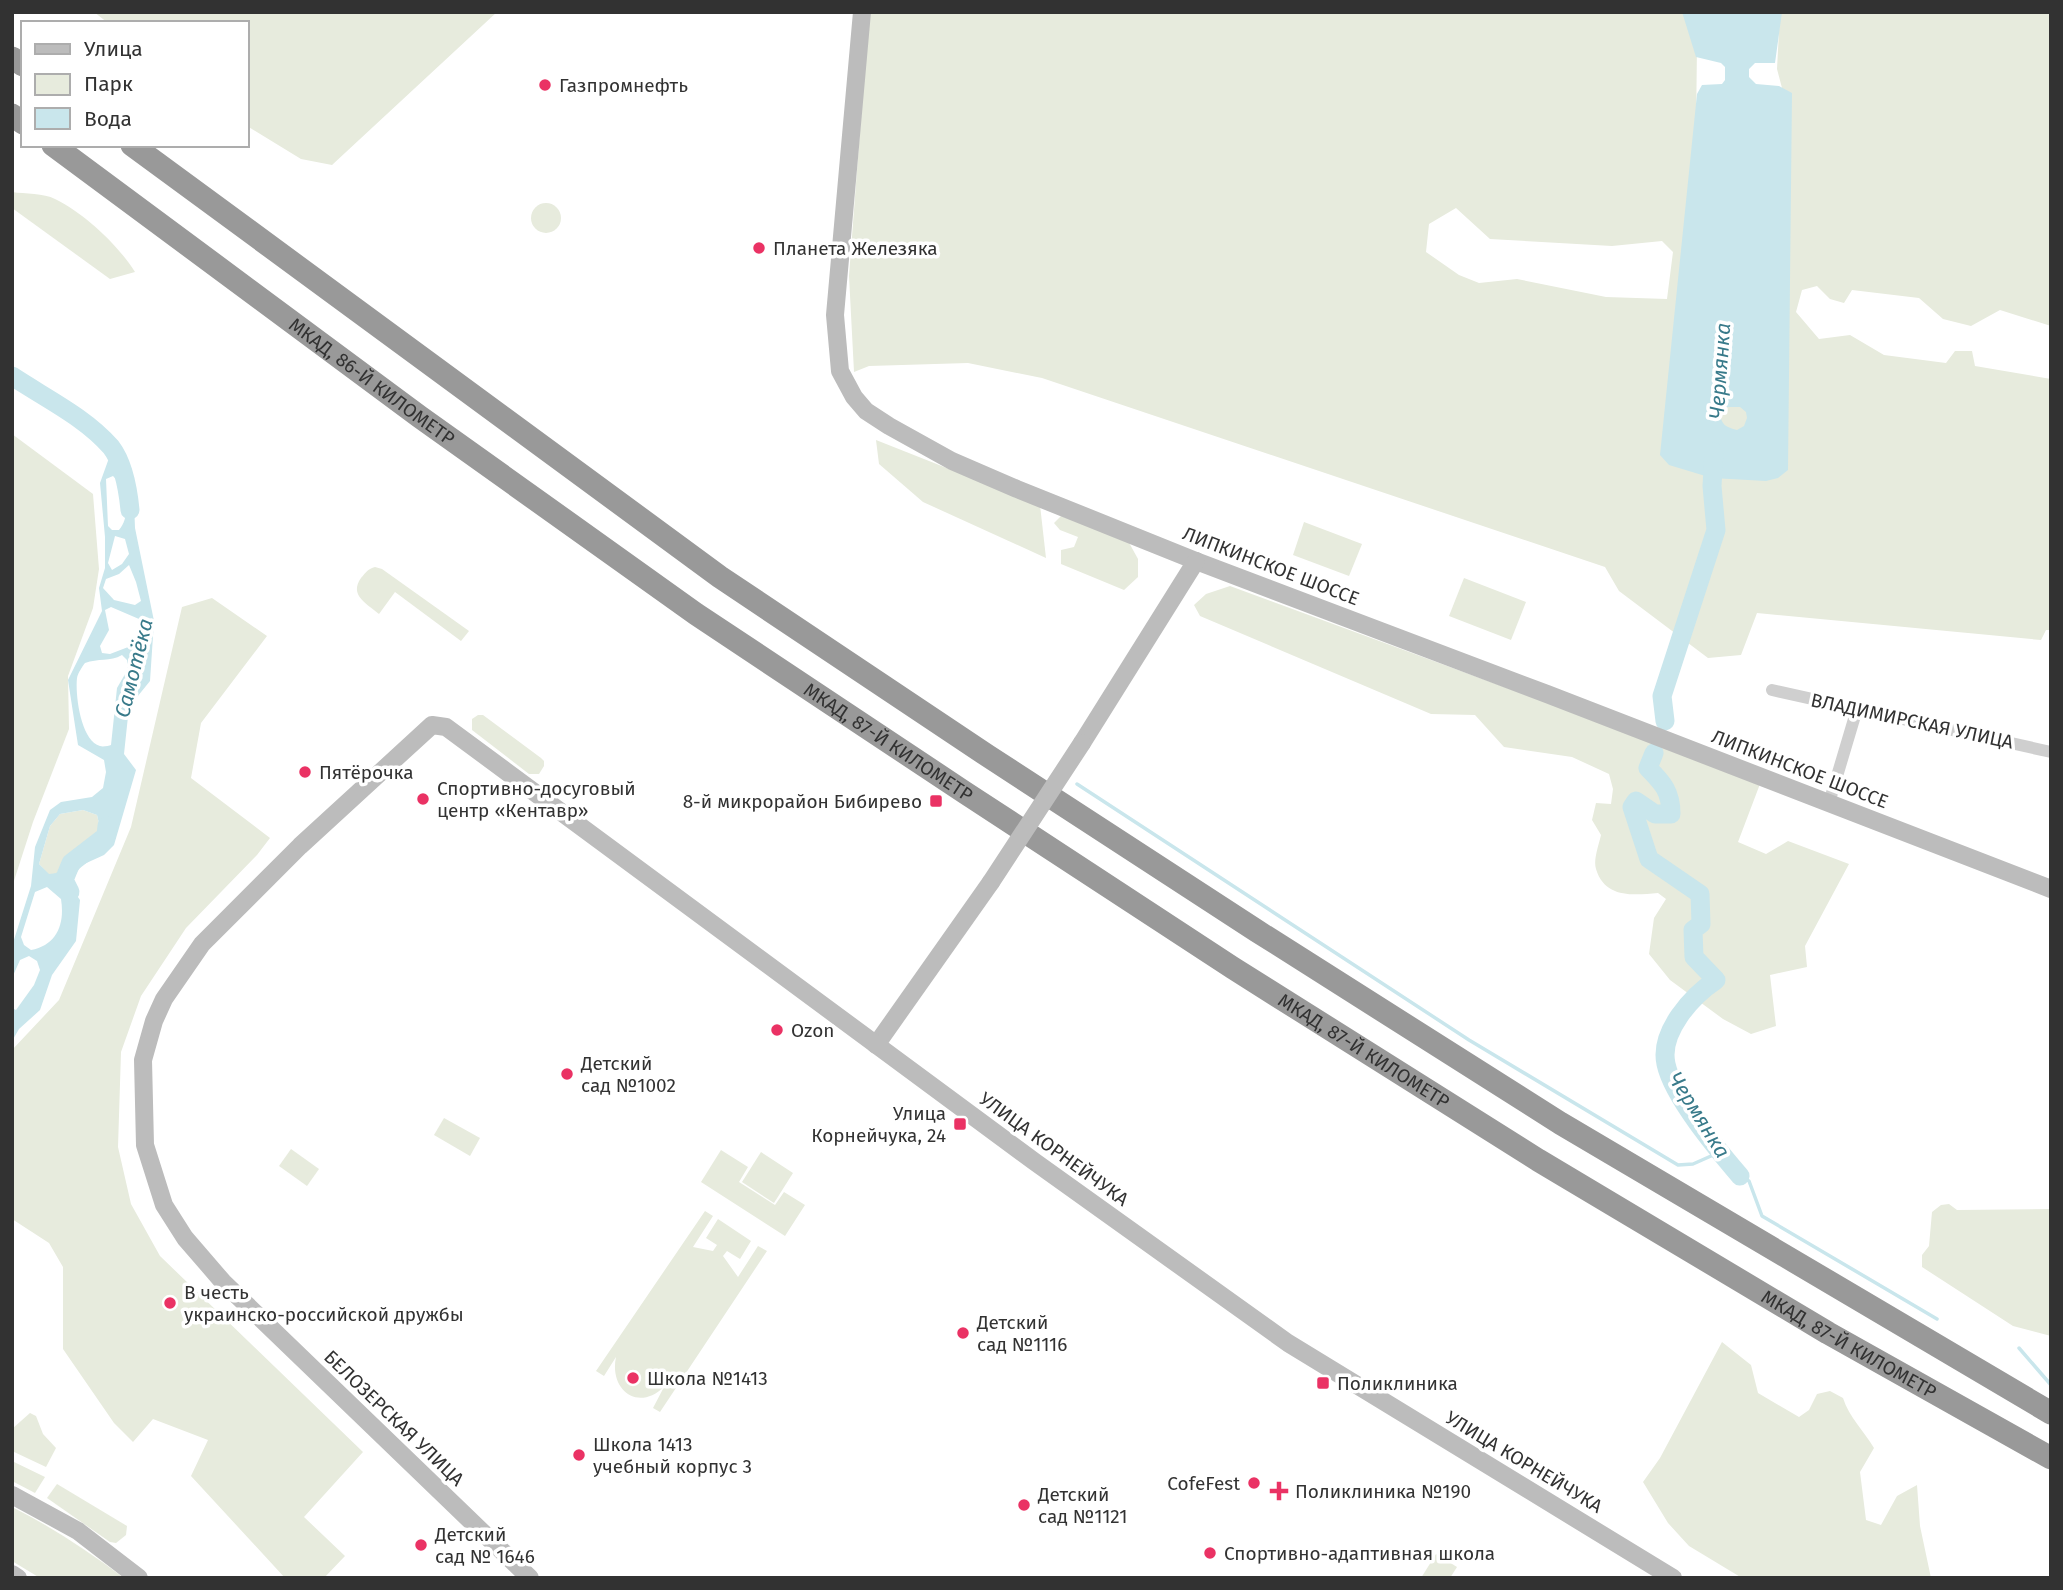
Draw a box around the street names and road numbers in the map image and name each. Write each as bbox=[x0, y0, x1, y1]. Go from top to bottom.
street label: МКАД, 86-Й КИЛОМЕТР bbox=[285, 313, 459, 450]
street label: ЛИПКИНСКОЕ ШОССЕ bbox=[1180, 522, 1362, 610]
street label: МКАД, 87-Й КИЛОМЕТР bbox=[800, 677, 977, 806]
street label: ВЛАДИМИРСКАЯ УЛИЦА bbox=[1809, 688, 2015, 754]
street label: ЛИПКИНСКОЕ ШОССЕ bbox=[1709, 725, 1891, 813]
street label: МКАД, 87-Й КИЛОМЕТР bbox=[1274, 988, 1454, 1113]
street label: УЛИЦА КОРНЕЙЧУКА bbox=[975, 1087, 1133, 1211]
street label: МКАД, 87-Й КИЛОМЕТР bbox=[1758, 1285, 1941, 1403]
street label: БЕЛОЗЕРСКАЯ УЛИЦА bbox=[319, 1345, 469, 1491]
street label: УЛИЦА КОРНЕЙЧУКА bbox=[1441, 1406, 1607, 1518]

